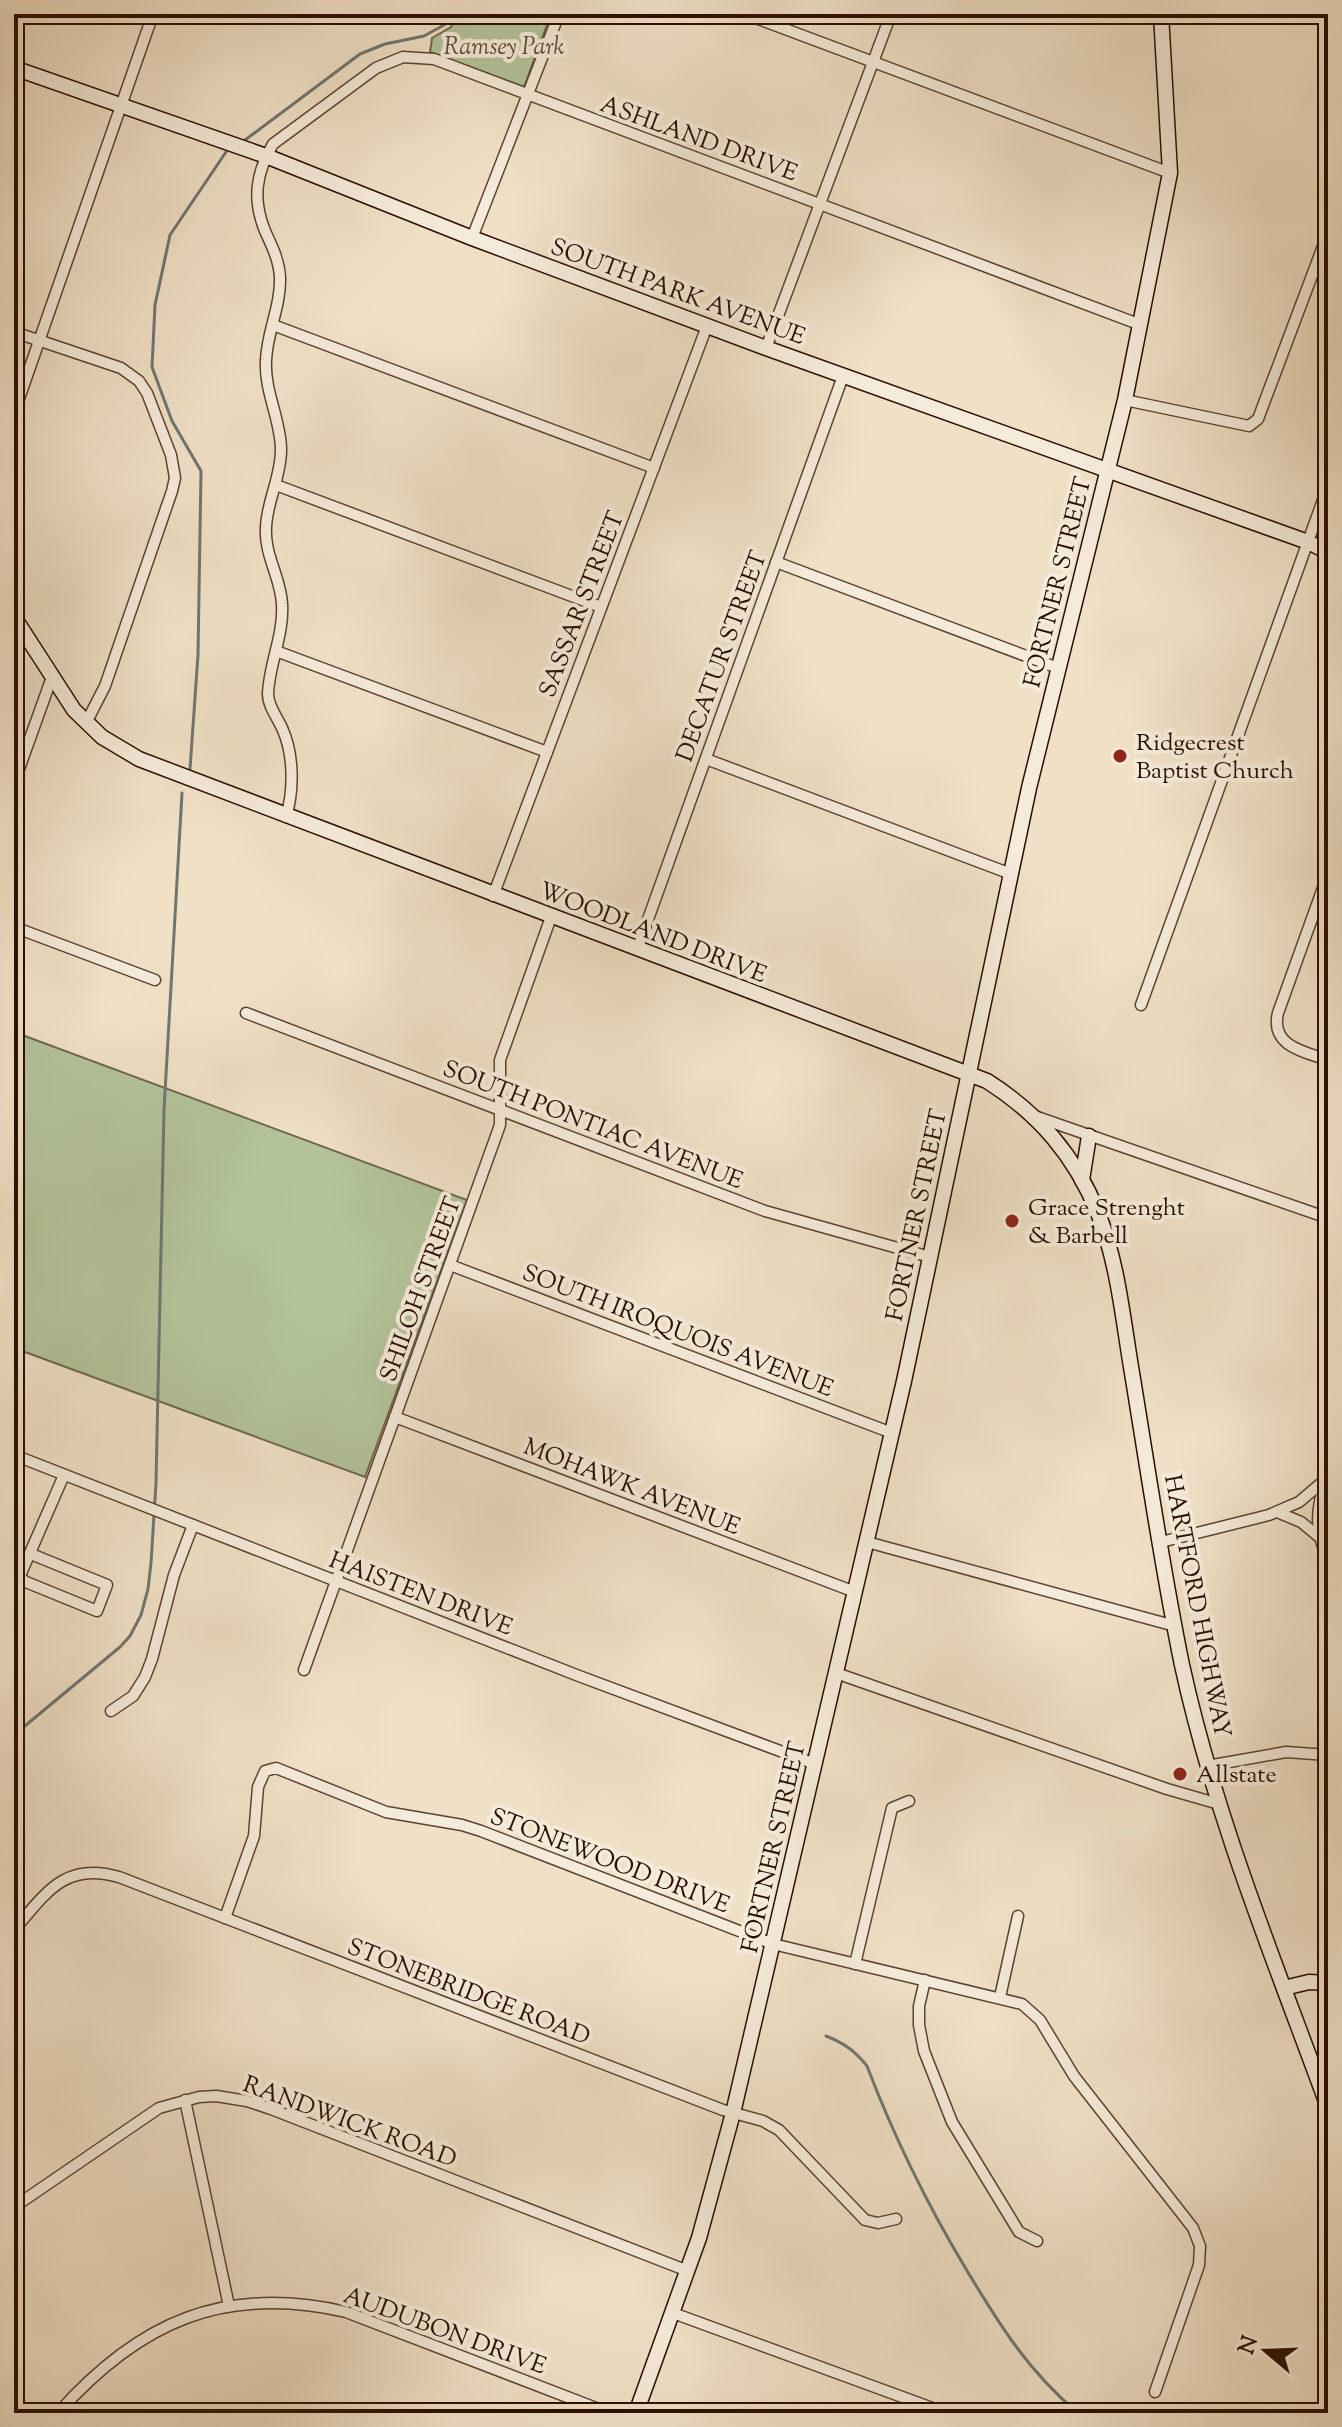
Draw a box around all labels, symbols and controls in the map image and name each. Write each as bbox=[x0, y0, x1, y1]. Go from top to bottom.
park label: Ramsey Park bbox=[444, 31, 564, 65]
street label: ASHLAND DRIVE bbox=[595, 88, 802, 192]
street label: SOUTH PARK AVENUE bbox=[545, 231, 810, 355]
street label: FORTNER STREET bbox=[1016, 473, 1102, 691]
street label: SASSAR STREET bbox=[532, 507, 634, 703]
street label: DECATUR STREET bbox=[669, 546, 777, 767]
place label: Ridgecrest Baptist Church bbox=[1136, 727, 1294, 789]
marker: Ridgecrest Baptist Church bbox=[1111, 747, 1129, 765]
street label: WOODLAND DRIVE bbox=[534, 875, 771, 993]
street label: SOUTH PONTIAC AVENUE bbox=[437, 1053, 748, 1199]
street label: FORTNER STREET bbox=[879, 1106, 957, 1325]
street label: SHILOH STREET bbox=[373, 1192, 471, 1387]
place label: Grace Strenght & Barbell bbox=[1028, 1192, 1185, 1254]
marker: Grace Strenght & Barbell bbox=[1003, 1212, 1021, 1230]
street label: SOUTH IROQUOIS AVENUE bbox=[517, 1257, 838, 1407]
street label: MOHAWK AVENUE bbox=[518, 1431, 745, 1545]
street label: HARTFORD HIGHWAY bbox=[1154, 1472, 1238, 1741]
street label: HAISTEN DRIVE bbox=[324, 1544, 518, 1646]
street label: FORTNER STREET bbox=[734, 1738, 816, 1957]
place label: Allstate bbox=[1196, 1759, 1277, 1793]
marker: Allstate bbox=[1171, 1765, 1189, 1783]
street label: STONEWOOD DRIVE bbox=[485, 1800, 734, 1923]
street label: STONEBRIDGE ROAD bbox=[342, 1931, 595, 2055]
street label: RANDWICK ROAD bbox=[238, 2068, 461, 2177]
street label: AUDUBON DRIVE bbox=[338, 2279, 551, 2385]
north arrow bbox=[1226, 2311, 1306, 2391]
text: N bbox=[1232, 2332, 1268, 2359]

